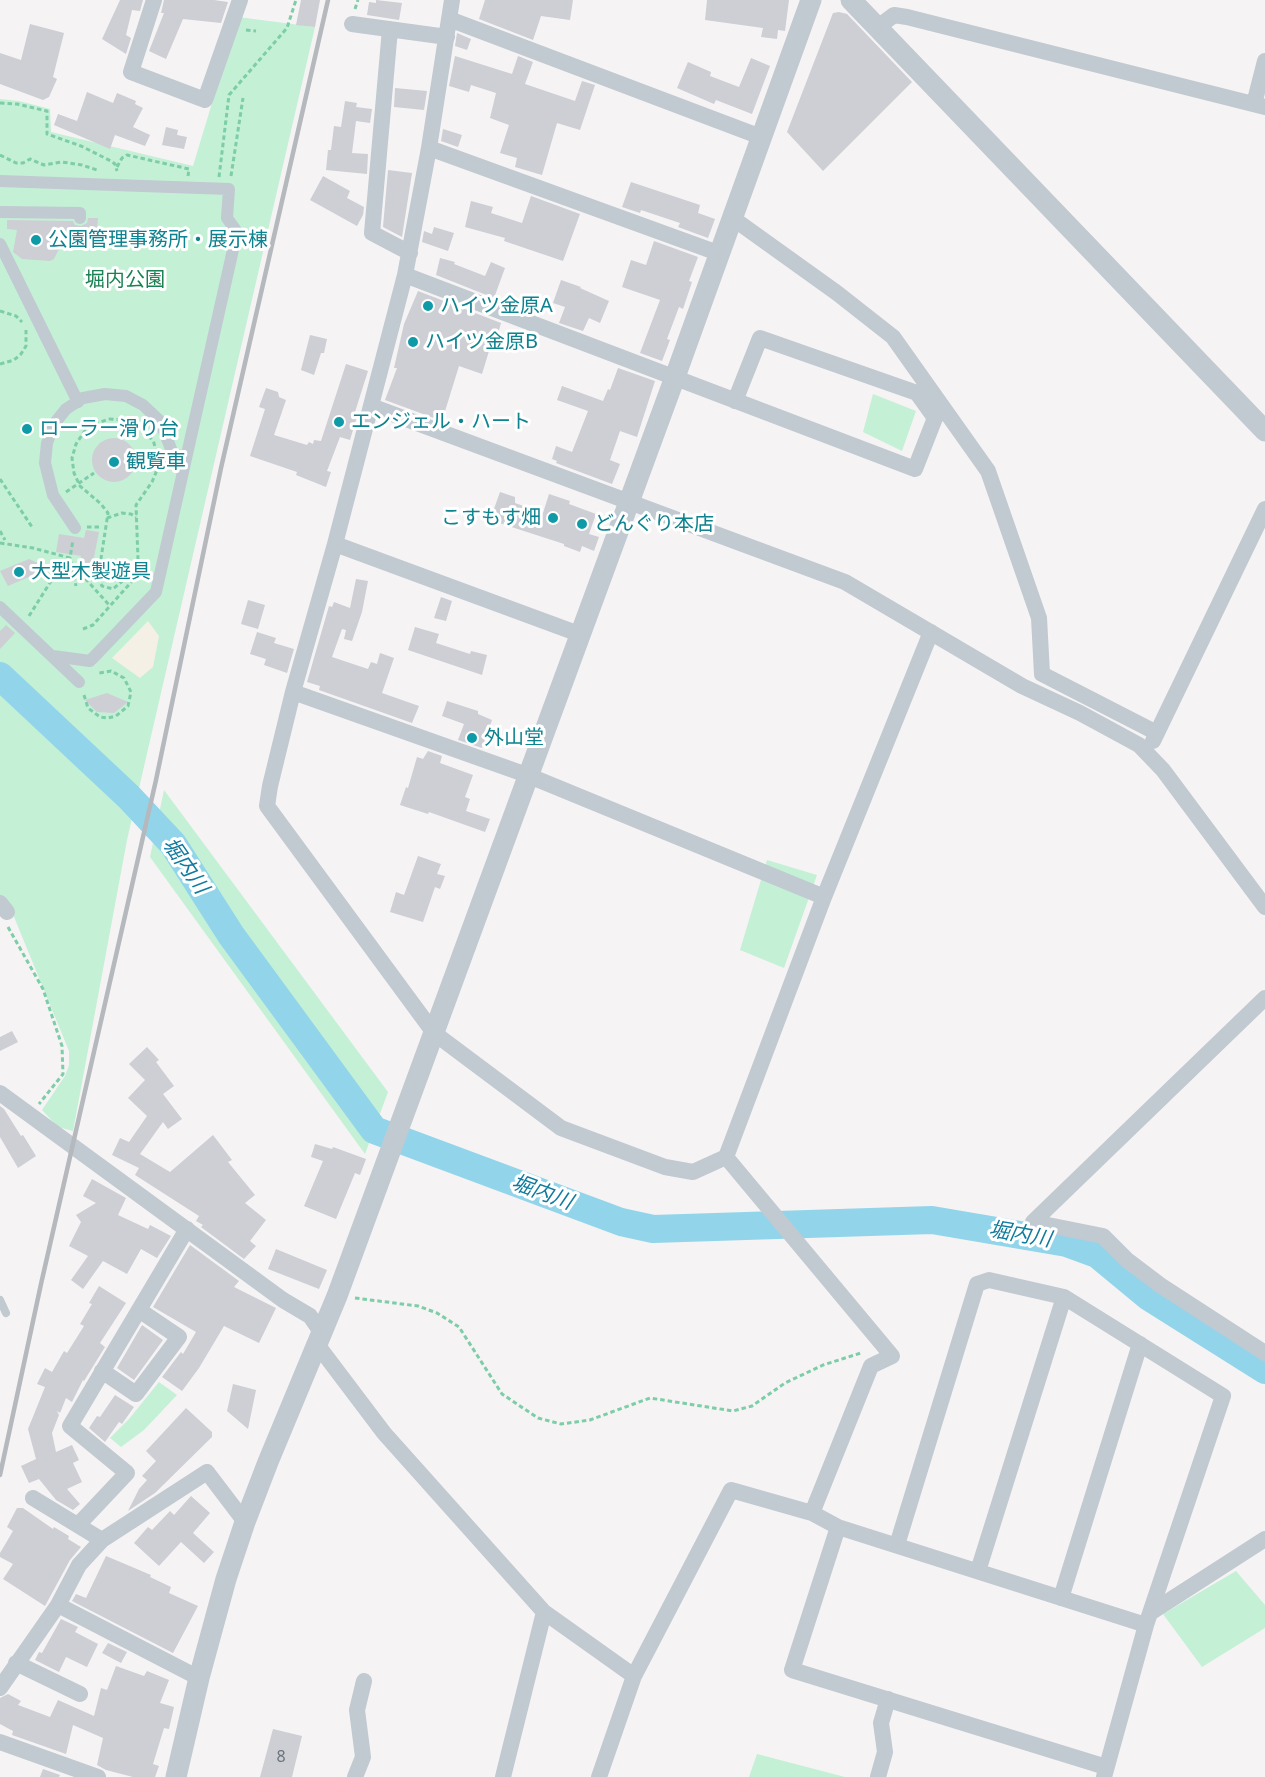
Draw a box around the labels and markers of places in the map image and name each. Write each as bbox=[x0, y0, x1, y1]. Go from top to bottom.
place label: 公園管理事務所・展示棟 bbox=[48, 228, 268, 252]
marker: 公園管理事務所・展示棟 bbox=[29, 233, 43, 247]
place label: ハイツ金原A bbox=[440, 294, 553, 318]
marker: ハイツ金原A bbox=[421, 299, 435, 313]
place label: ハイツ金原B bbox=[425, 330, 538, 354]
marker: ハイツ金原B bbox=[406, 335, 420, 349]
place label: エンジェル・ハート bbox=[351, 410, 531, 434]
marker: エンジェル・ハート bbox=[332, 415, 346, 429]
place label: ローラー滑り台 bbox=[39, 417, 179, 441]
marker: ローラー滑り台 bbox=[20, 422, 34, 436]
place label: 観覧車 bbox=[126, 450, 186, 474]
marker: 観覧車 bbox=[107, 455, 121, 469]
place label: こすもす畑 bbox=[441, 506, 541, 530]
marker: こすもす畑 bbox=[546, 511, 560, 525]
place label: どんぐり本店 bbox=[594, 512, 714, 536]
marker: どんぐり本店 bbox=[575, 517, 589, 531]
place label: 大型木製遊具 bbox=[31, 560, 151, 584]
marker: 大型木製遊具 bbox=[12, 565, 26, 579]
place label: 外山堂 bbox=[484, 726, 544, 750]
marker: 外山堂 bbox=[465, 731, 479, 745]

